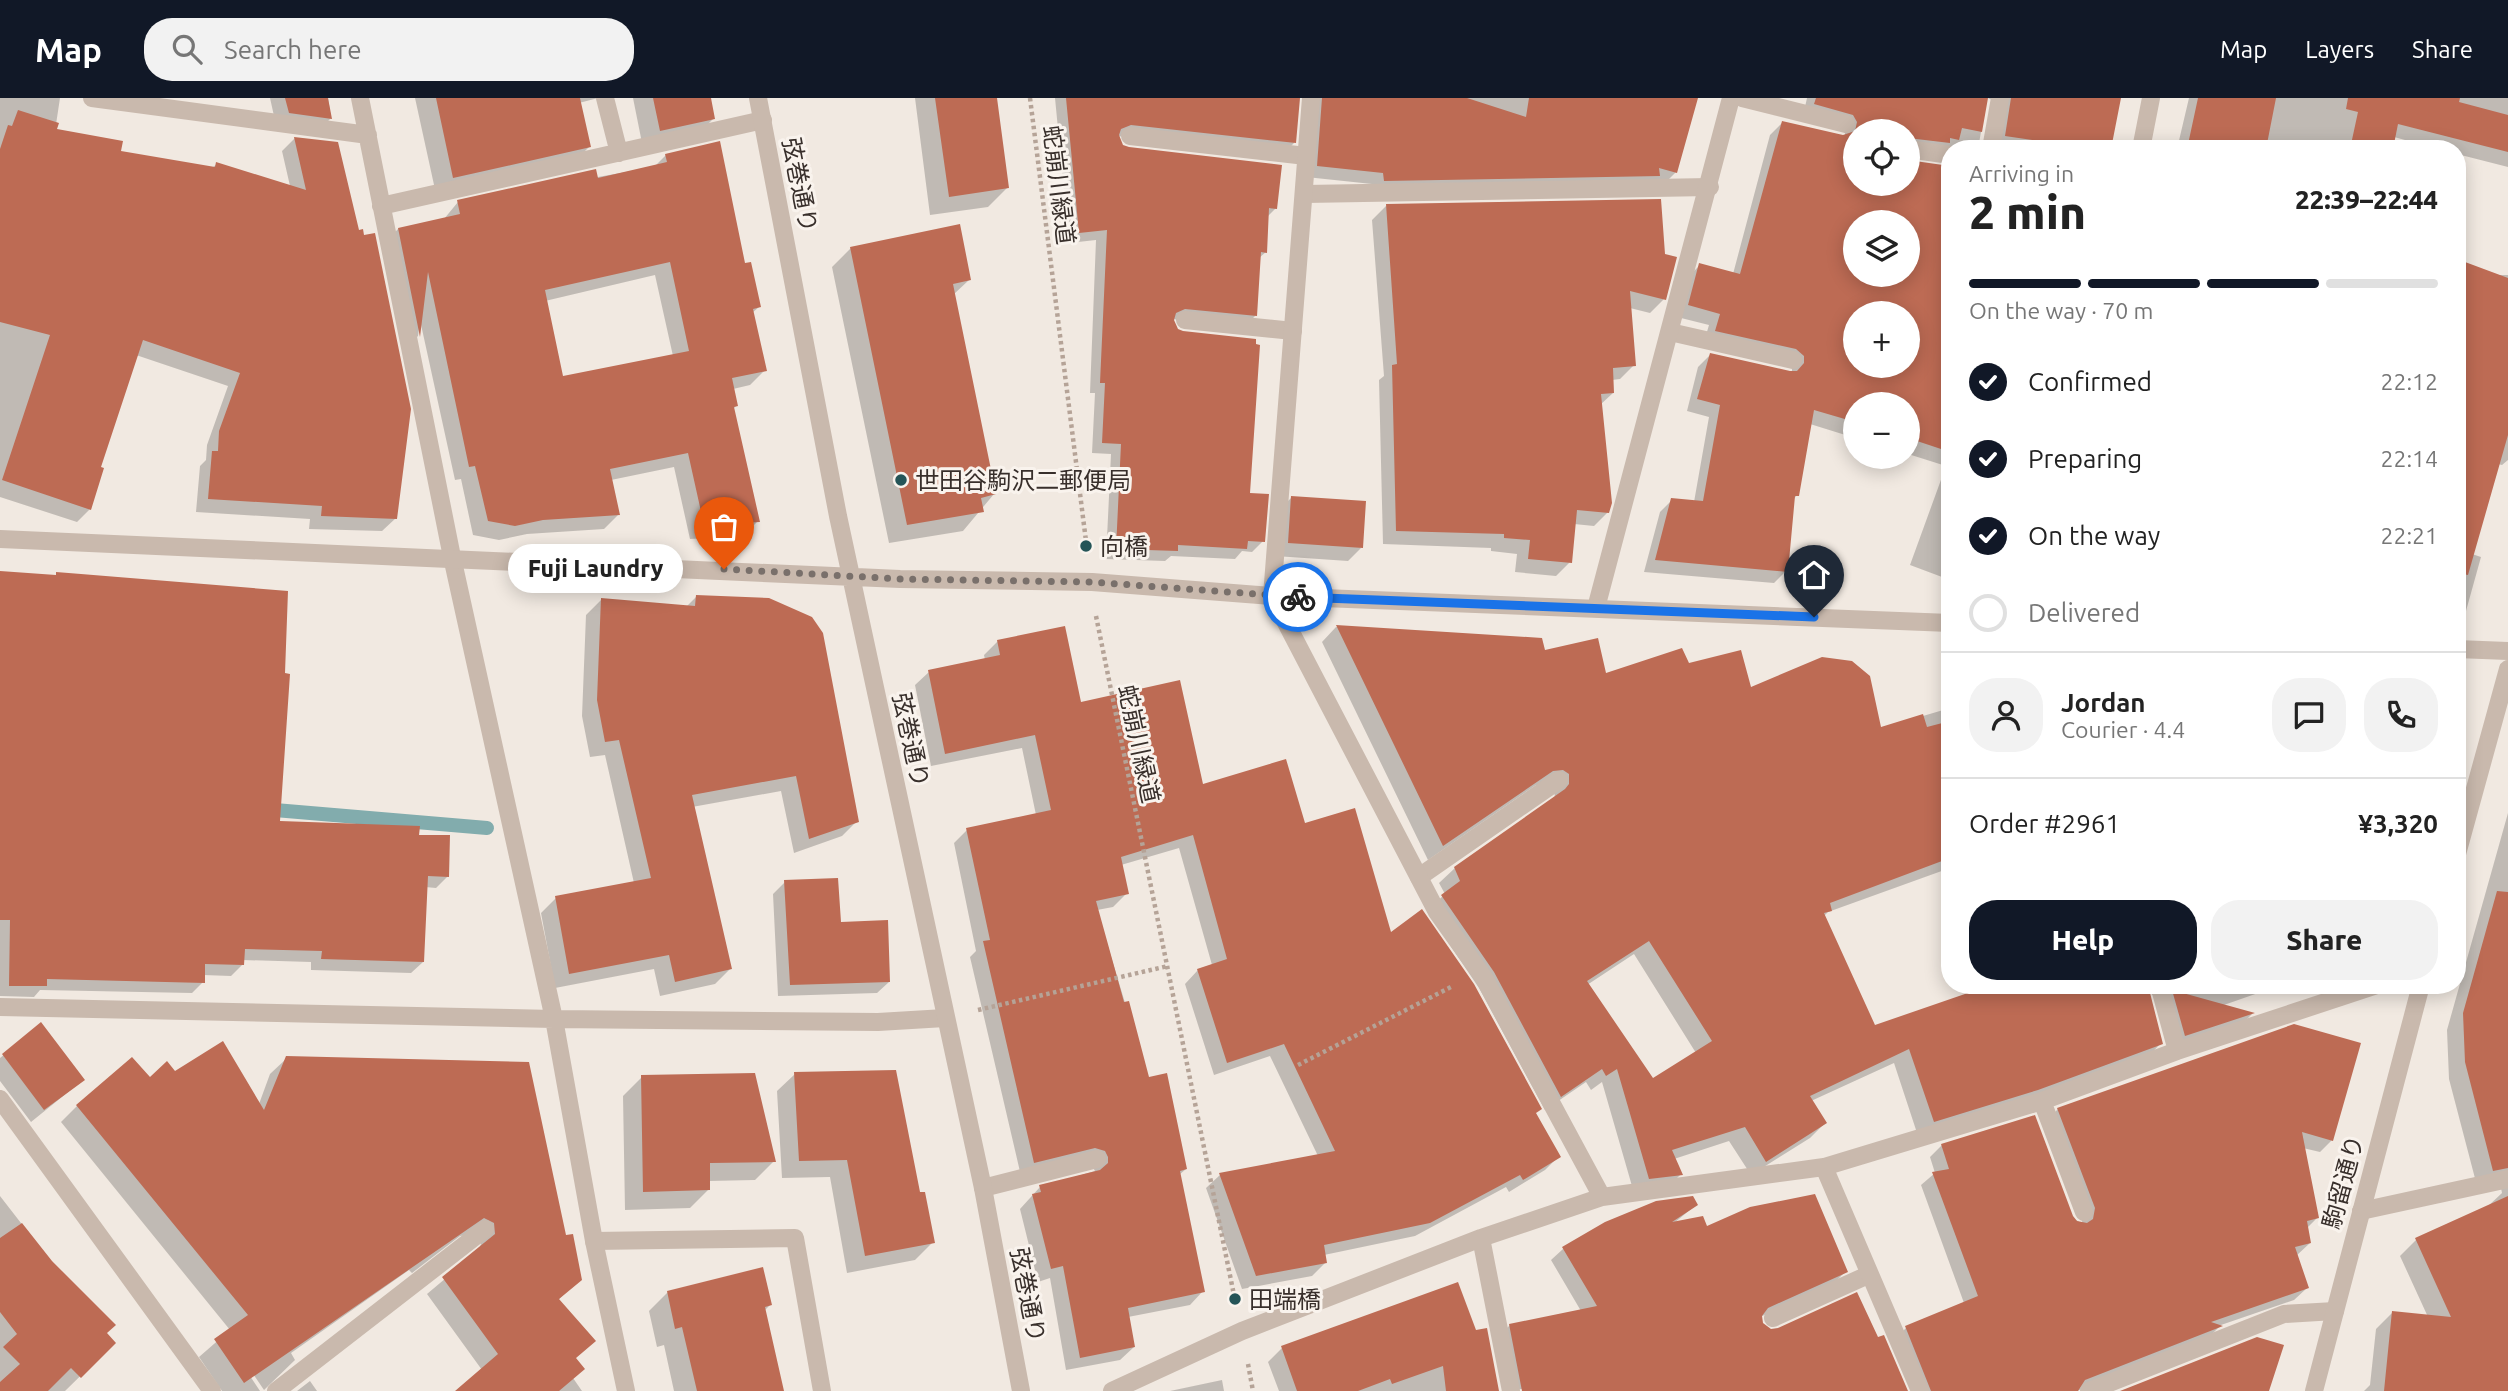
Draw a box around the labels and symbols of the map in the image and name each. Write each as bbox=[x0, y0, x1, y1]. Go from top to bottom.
street label: 蛇崩川緑道 bbox=[1038, 124, 1080, 246]
street label: 弦巻通り bbox=[778, 135, 822, 235]
place label: 世田谷駒沢二郵便局 bbox=[915, 467, 1131, 494]
marker: 世田谷駒沢二郵便局 bbox=[893, 472, 909, 488]
pin bbox=[694, 497, 754, 569]
place label: 向橋 bbox=[1100, 533, 1148, 560]
marker: 向橋 bbox=[1078, 538, 1094, 554]
callout: Fuji Laundry bbox=[507, 545, 682, 594]
pin bbox=[1784, 545, 1844, 617]
courier bbox=[1263, 562, 1333, 632]
street label: 蛇崩川緑道 bbox=[1113, 683, 1165, 805]
street label: 弦巻通り bbox=[888, 690, 934, 790]
street label: 駒留通り bbox=[2318, 1132, 2368, 1232]
street label: 弦巻通り bbox=[1006, 1245, 1050, 1345]
place label: 田端橋 bbox=[1249, 1286, 1321, 1313]
marker: 田端橋 bbox=[1227, 1291, 1243, 1307]

